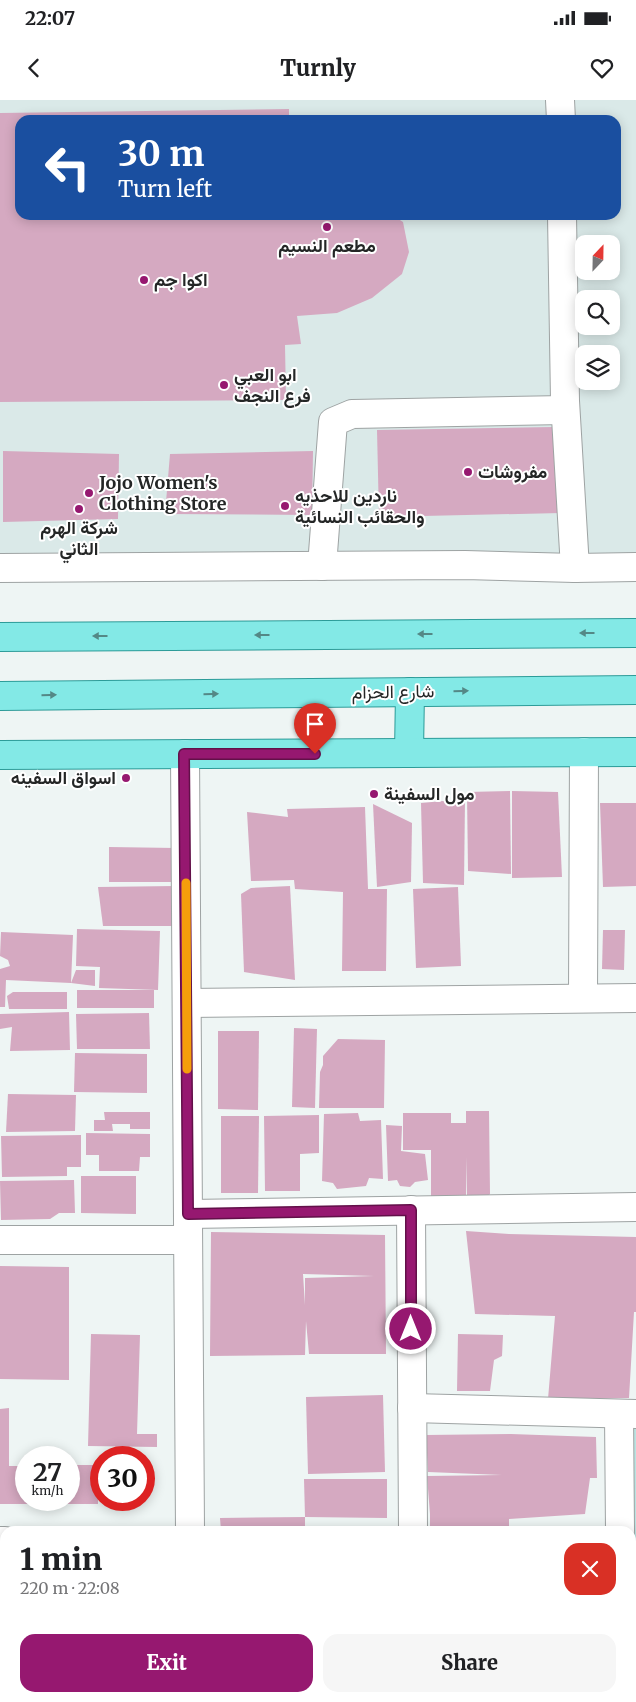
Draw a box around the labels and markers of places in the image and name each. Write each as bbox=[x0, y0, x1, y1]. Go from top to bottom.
marker: مطعم النسيم bbox=[321, 221, 333, 233]
place label: مطعم النسيم bbox=[278, 234, 376, 258]
place label: اكوا جم bbox=[154, 268, 208, 292]
marker: اكوا جم bbox=[138, 274, 150, 286]
place label: ابو العبي فرع النجف bbox=[234, 363, 311, 408]
marker: ابو العبي فرع النجف bbox=[218, 379, 230, 391]
place label: مفروشات bbox=[478, 460, 548, 483]
marker: مفروشات bbox=[462, 466, 474, 478]
place label: Jojo Women's Clothing Store bbox=[98, 471, 227, 515]
place label: ناردين للاحذيه والحقائب النسائية bbox=[295, 484, 425, 528]
marker: Jojo Women's Clothing Store bbox=[83, 487, 95, 499]
marker: ناردين للاحذيه والحقائب النسائية bbox=[279, 500, 291, 512]
marker: شركة الهرم الثاني bbox=[73, 503, 85, 515]
place label: شركة الهرم الثاني bbox=[40, 516, 118, 564]
pin bbox=[294, 703, 336, 754]
place label: اسواق السفينه bbox=[11, 766, 116, 789]
marker: اسواق السفينه bbox=[120, 772, 132, 784]
place label: مول السفينة bbox=[384, 782, 475, 805]
marker: مول السفينة bbox=[368, 788, 380, 800]

